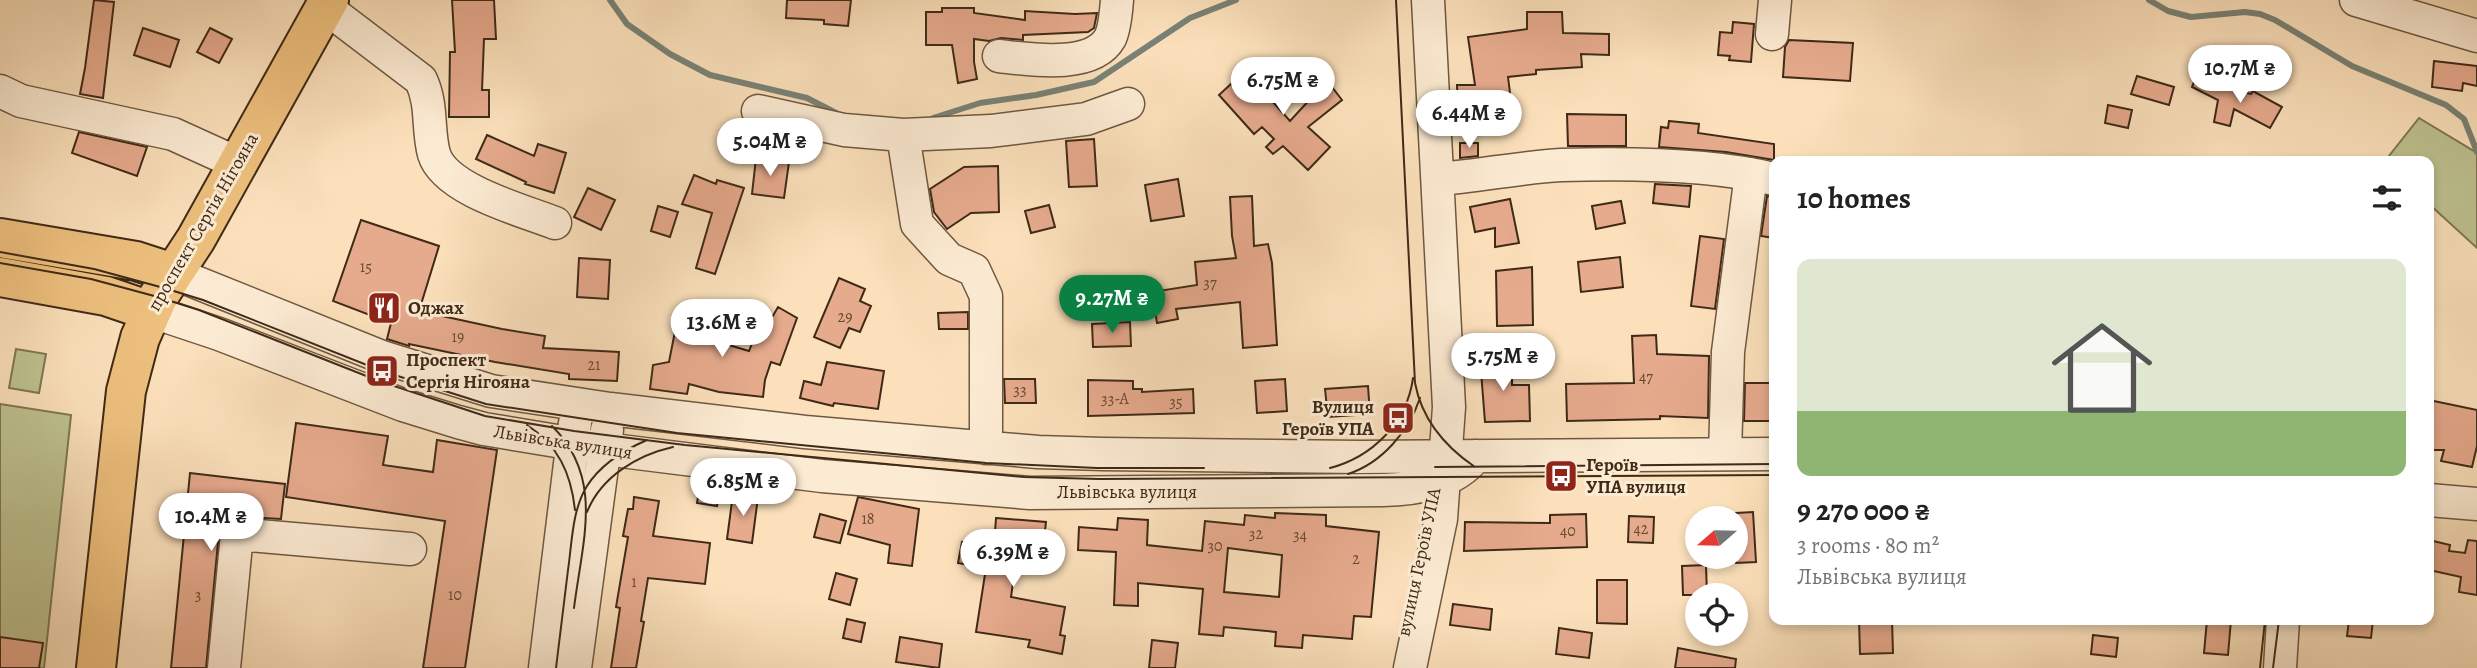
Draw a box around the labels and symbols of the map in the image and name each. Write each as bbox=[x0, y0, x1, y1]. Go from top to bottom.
pin: 10.7M ₴ bbox=[2175, 46, 2305, 105]
pin: 6.75M ₴ bbox=[1218, 58, 1348, 117]
pin: 6.44M ₴ bbox=[1404, 90, 1534, 150]
pin: 5.04M ₴ bbox=[705, 118, 835, 178]
street label: проспект Сергія Нігояна bbox=[141, 128, 265, 316]
house number: 15 bbox=[360, 256, 372, 278]
house number: 37 bbox=[1203, 272, 1217, 294]
pin: 9.27M ₴ bbox=[1047, 276, 1177, 335]
restaurant icon: Оджах bbox=[365, 289, 403, 327]
place label: Оджах bbox=[408, 295, 464, 321]
pin: 13.6M ₴ bbox=[657, 300, 787, 359]
house number: 29 bbox=[838, 306, 852, 328]
house number: 19 bbox=[452, 326, 464, 348]
pin: 5.75M ₴ bbox=[1438, 334, 1568, 393]
place label: Проспект Сергія Нігояна bbox=[406, 347, 531, 395]
bus stop icon: Проспект Сергія Нігояна bbox=[363, 352, 401, 390]
house number: 21 bbox=[587, 354, 601, 376]
house number: 47 bbox=[1639, 366, 1653, 388]
house number: 33 bbox=[1013, 379, 1027, 401]
house number: 33-А bbox=[1101, 388, 1130, 410]
house number: 35 bbox=[1169, 391, 1183, 413]
place label: Вулиця Героїв УПА bbox=[1282, 394, 1375, 442]
bus stop icon: Вулиця Героїв УПА bbox=[1379, 399, 1417, 437]
street label: Львівська вулиця bbox=[492, 418, 634, 466]
place label: Героїв УПА вулиця bbox=[1586, 452, 1686, 500]
bus stop icon: Героїв УПА вулиця bbox=[1542, 457, 1580, 495]
pin: 6.85M ₴ bbox=[678, 458, 808, 518]
street label: Львівська вулиця bbox=[1057, 479, 1197, 505]
street label: вулиця Героїв УПА bbox=[1391, 484, 1448, 639]
pin: 10.4M ₴ bbox=[146, 494, 276, 553]
north arrow bbox=[1685, 506, 1748, 569]
house number: 18 bbox=[861, 508, 875, 530]
house number: 42 bbox=[1634, 518, 1649, 540]
house number: 40 bbox=[1560, 520, 1576, 542]
house number: 32 bbox=[1249, 523, 1264, 545]
house number: 34 bbox=[1293, 524, 1307, 546]
pin: 6.39M ₴ bbox=[948, 530, 1078, 589]
house number: 30 bbox=[1207, 535, 1223, 557]
house number: 2 bbox=[1352, 548, 1360, 570]
house number: 1 bbox=[631, 571, 637, 593]
house number: 3 bbox=[195, 584, 201, 606]
house number: 10 bbox=[448, 584, 462, 606]

